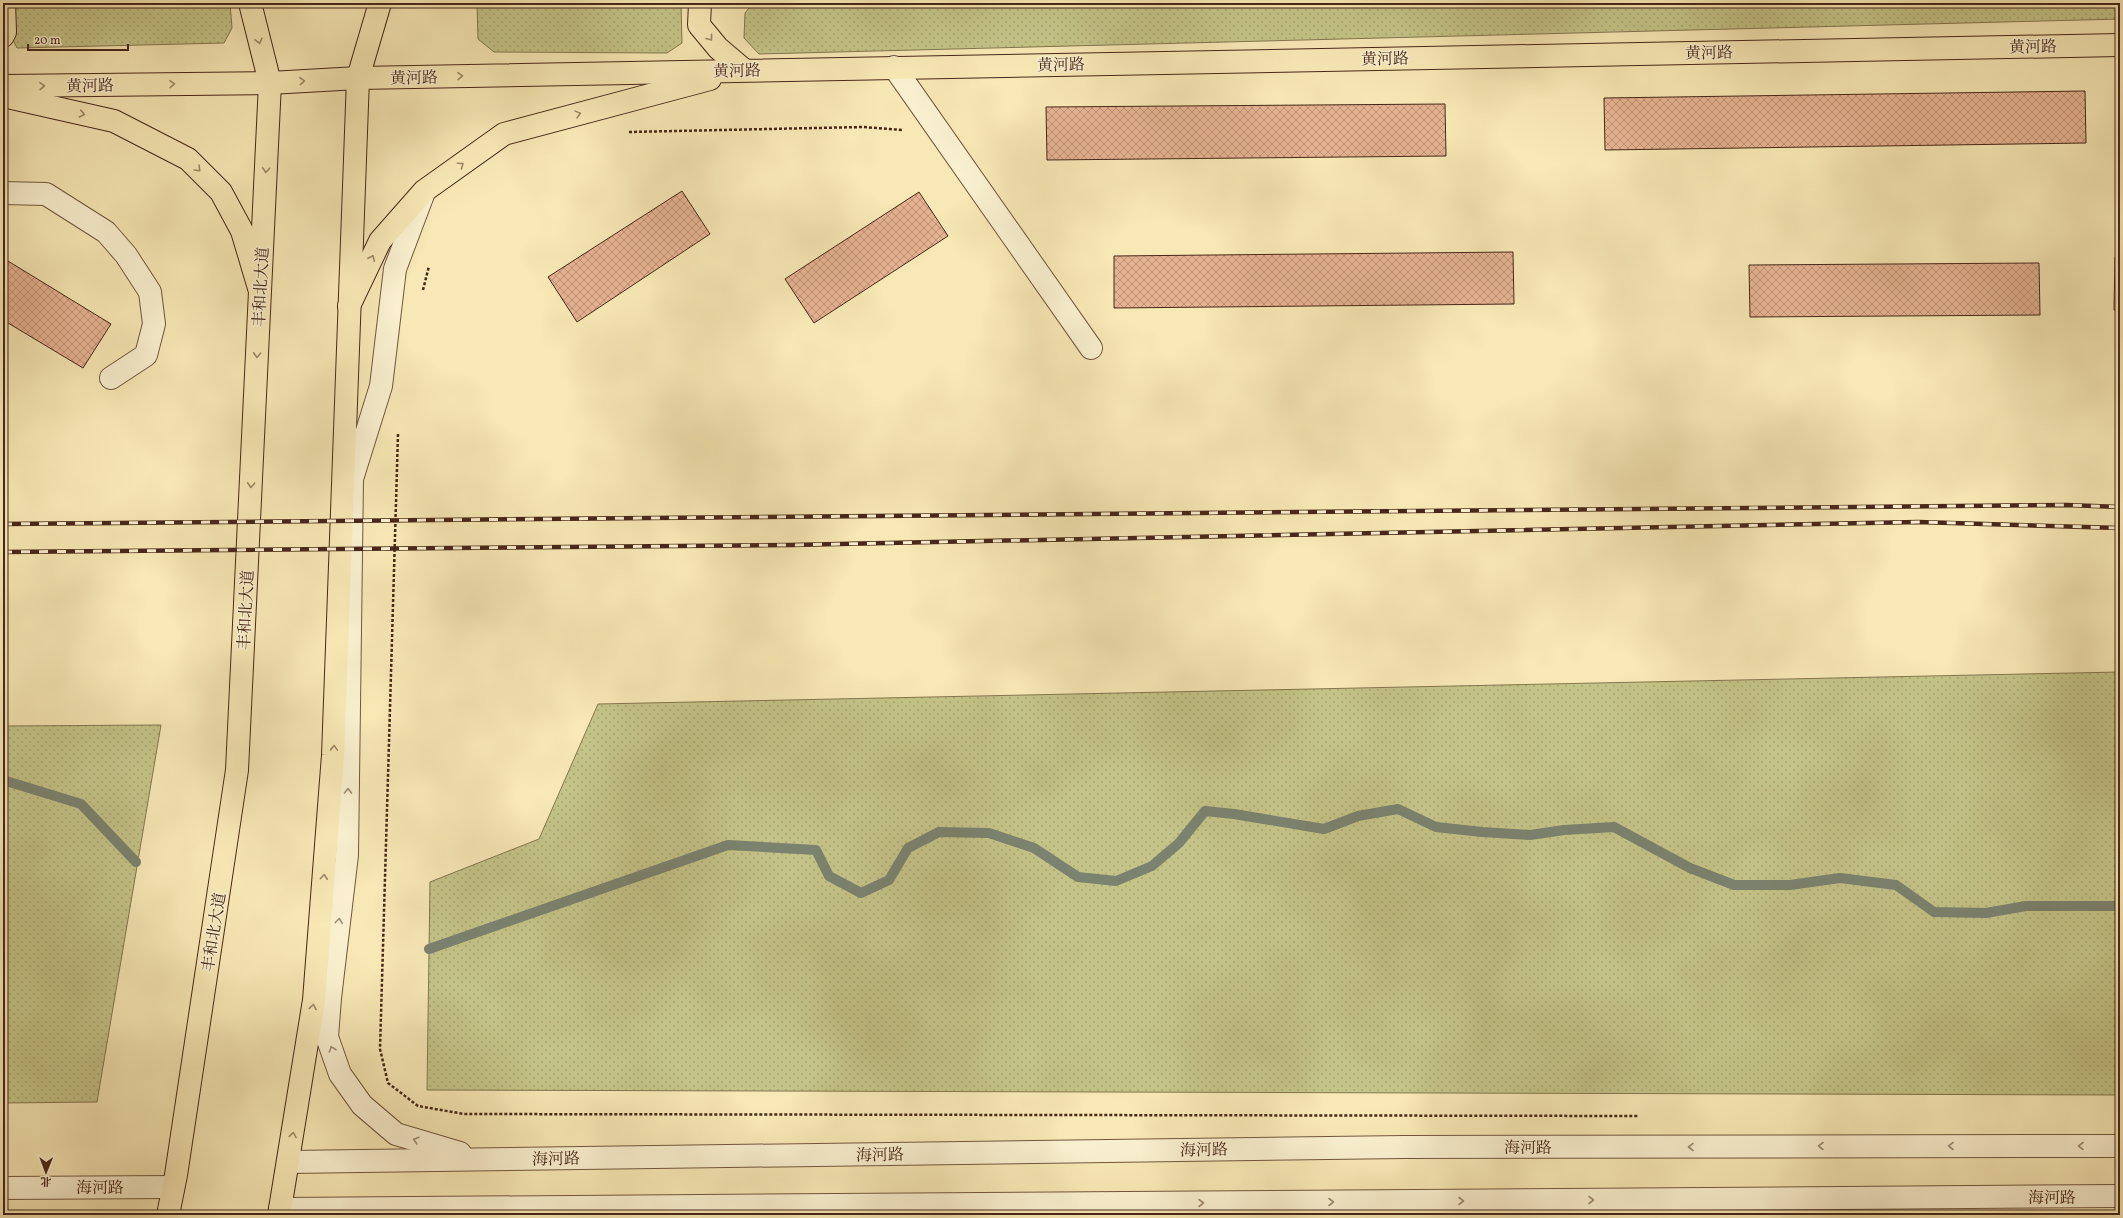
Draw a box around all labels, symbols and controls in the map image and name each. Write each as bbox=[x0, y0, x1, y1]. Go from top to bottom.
scale bar bbox=[28, 26, 128, 52]
text: 20 m bbox=[34, 33, 61, 49]
one-way arrow bbox=[705, 34, 712, 41]
street label: 黄河路 bbox=[2009, 37, 2057, 59]
one-way arrow bbox=[255, 38, 263, 44]
street label: 黄河路 bbox=[1685, 43, 1733, 65]
street label: 黄河路 bbox=[1361, 49, 1409, 71]
street label: 黄河路 bbox=[1037, 55, 1085, 77]
street label: 黄河路 bbox=[713, 61, 761, 83]
street label: 黄河路 bbox=[390, 68, 438, 90]
one-way arrow bbox=[457, 72, 463, 80]
street label: 黄河路 bbox=[66, 76, 114, 98]
one-way arrow bbox=[299, 77, 305, 86]
one-way arrow bbox=[169, 80, 175, 88]
one-way arrow bbox=[39, 82, 45, 90]
one-way arrow bbox=[79, 110, 85, 118]
one-way arrow bbox=[574, 110, 581, 119]
one-way arrow bbox=[456, 163, 463, 170]
one-way arrow bbox=[193, 164, 201, 172]
one-way arrow bbox=[261, 167, 270, 173]
street label: 丰和北大道 bbox=[249, 247, 275, 328]
one-way arrow bbox=[367, 254, 375, 262]
one-way arrow bbox=[252, 352, 261, 358]
one-way arrow bbox=[246, 482, 255, 488]
street label: 丰和北大道 bbox=[234, 570, 260, 651]
one-way arrow bbox=[329, 745, 338, 751]
one-way arrow bbox=[344, 788, 352, 794]
one-way arrow bbox=[319, 874, 328, 880]
street label: 丰和北大道 bbox=[198, 891, 232, 974]
one-way arrow bbox=[335, 918, 344, 924]
one-way arrow bbox=[308, 1004, 317, 1010]
one-way arrow bbox=[328, 1046, 336, 1053]
one-way arrow bbox=[288, 1132, 296, 1138]
one-way arrow bbox=[413, 1136, 420, 1145]
street label: 海河路 bbox=[1504, 1138, 1552, 1160]
street label: 海河路 bbox=[1180, 1140, 1228, 1162]
one-way arrow bbox=[1818, 1142, 1824, 1150]
one-way arrow bbox=[1948, 1142, 1954, 1150]
one-way arrow bbox=[2078, 1142, 2084, 1150]
one-way arrow bbox=[1688, 1143, 1694, 1151]
street label: 海河路 bbox=[856, 1145, 904, 1167]
street label: 海河路 bbox=[532, 1149, 580, 1171]
north arrow bbox=[26, 1152, 66, 1192]
text: 北 bbox=[40, 1173, 51, 1188]
street label: 海河路 bbox=[76, 1178, 124, 1200]
street label: 海河路 bbox=[2028, 1188, 2076, 1210]
one-way arrow bbox=[1588, 1196, 1594, 1204]
one-way arrow bbox=[1458, 1197, 1464, 1205]
one-way arrow bbox=[1328, 1198, 1334, 1206]
one-way arrow bbox=[1198, 1199, 1204, 1207]

